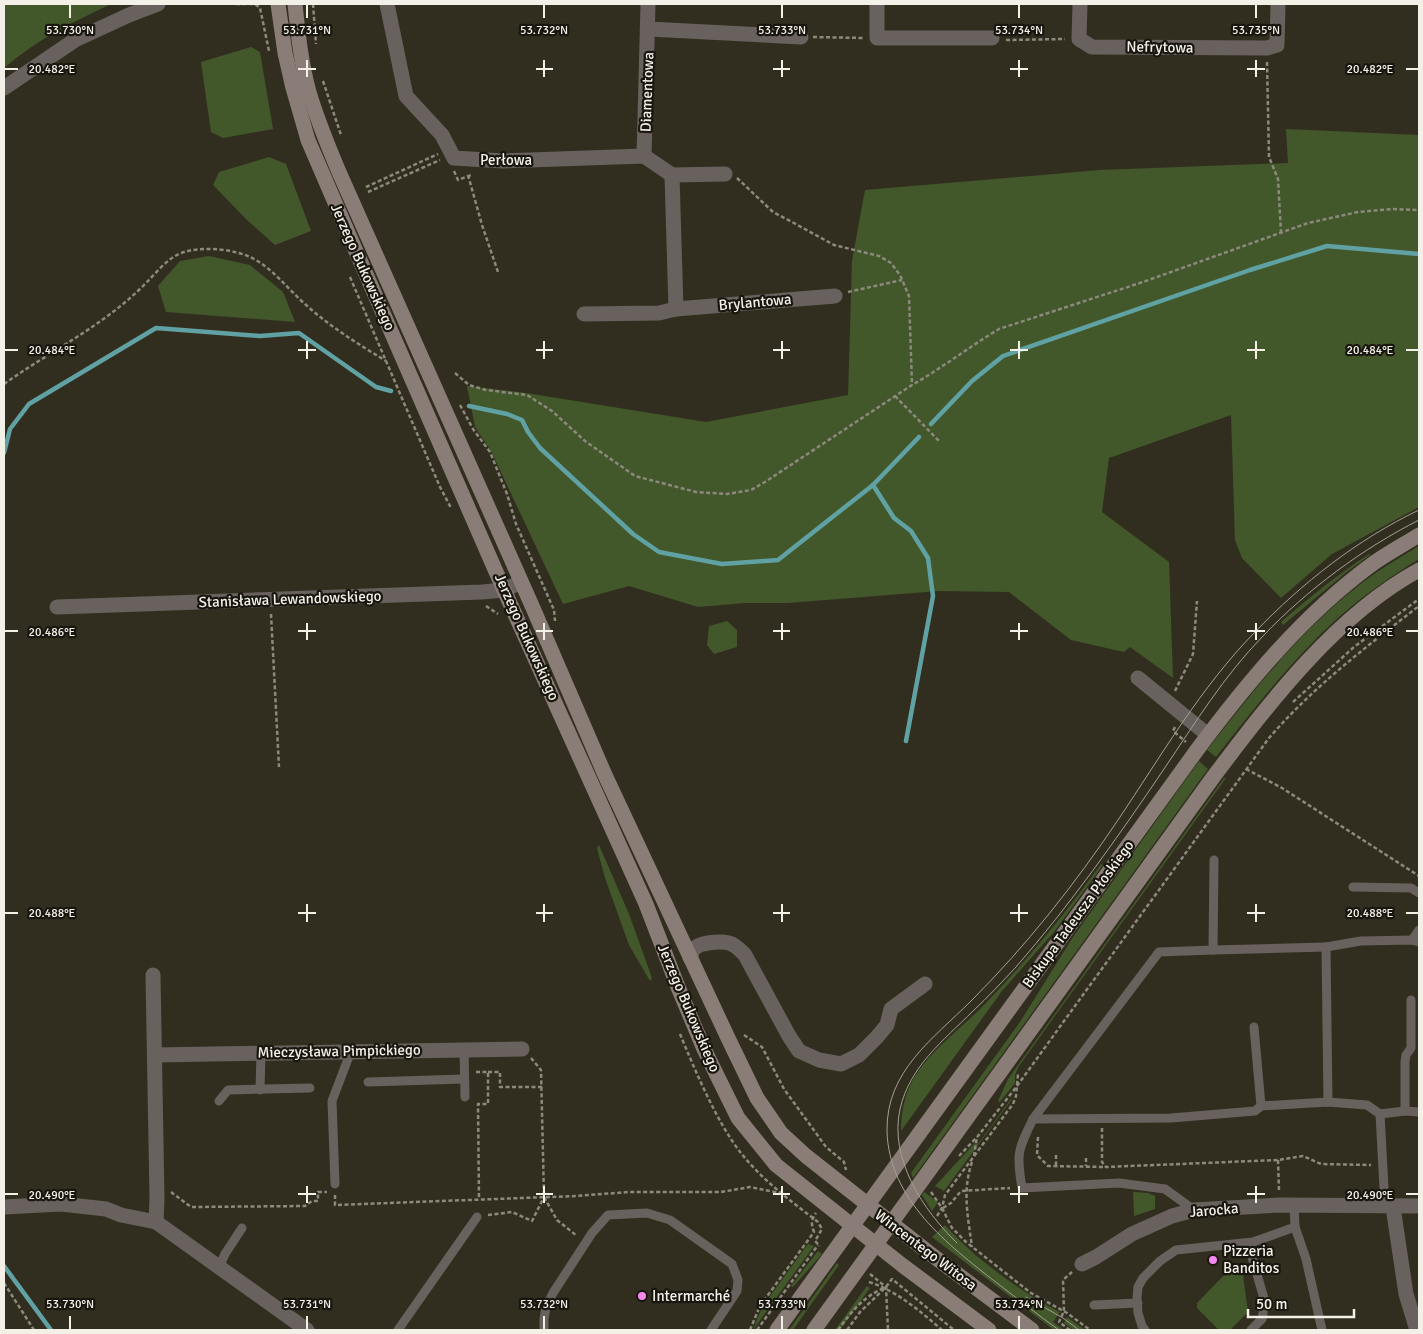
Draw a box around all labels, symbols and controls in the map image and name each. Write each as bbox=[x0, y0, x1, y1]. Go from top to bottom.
text: 53.730°N bbox=[46, 23, 94, 38]
text: 53.731°N bbox=[283, 23, 331, 38]
text: 53.732°N bbox=[520, 23, 568, 38]
text: 53.733°N bbox=[758, 23, 806, 38]
text: 53.734°N bbox=[995, 23, 1043, 38]
text: 53.735°N bbox=[1232, 23, 1280, 38]
street label: Nefrytowa bbox=[1126, 37, 1194, 57]
street label: Diamentowa bbox=[637, 52, 657, 132]
text: 20.482°E bbox=[29, 62, 76, 77]
text: 20.482°E bbox=[1347, 62, 1394, 77]
street label: Perłowa bbox=[480, 151, 532, 169]
street label: Jerzego Bukowskiego bbox=[327, 201, 399, 333]
street label: Brylantowa bbox=[718, 290, 792, 314]
text: 20.484°E bbox=[29, 343, 76, 358]
text: 20.484°E bbox=[1347, 343, 1394, 358]
street label: Jerzego Bukowskiego bbox=[491, 571, 563, 703]
street label: Stanisława Lewandowskiego bbox=[198, 587, 382, 611]
text: 20.486°E bbox=[29, 625, 76, 640]
text: 20.486°E bbox=[1347, 625, 1394, 640]
street label: Biskupa Tadeusza Płoskiego bbox=[1018, 836, 1138, 991]
text: 20.488°E bbox=[29, 906, 76, 921]
text: 20.488°E bbox=[1347, 906, 1394, 921]
street label: Jerzego Bukowskiego bbox=[654, 941, 724, 1075]
street label: Mieczysława Pimpickiego bbox=[257, 1041, 421, 1061]
text: 20.490°E bbox=[29, 1188, 76, 1203]
text: 20.490°E bbox=[1347, 1188, 1394, 1203]
street label: Jarocka bbox=[1189, 1199, 1239, 1221]
street label: Wincentego Witosa bbox=[871, 1206, 981, 1294]
place label: Pizzeria Banditos bbox=[1223, 1242, 1280, 1277]
marker: Pizzeria Banditos bbox=[1207, 1254, 1219, 1266]
scale bar bbox=[1248, 1286, 1354, 1318]
place label: Intermarché bbox=[652, 1287, 730, 1305]
marker: Intermarché bbox=[636, 1290, 648, 1302]
text: 50 m bbox=[1256, 1295, 1287, 1313]
text: 53.730°N bbox=[46, 1297, 94, 1312]
text: 53.731°N bbox=[283, 1297, 331, 1312]
text: 53.732°N bbox=[520, 1297, 568, 1312]
text: 53.733°N bbox=[758, 1297, 806, 1312]
text: 53.734°N bbox=[995, 1297, 1043, 1312]

